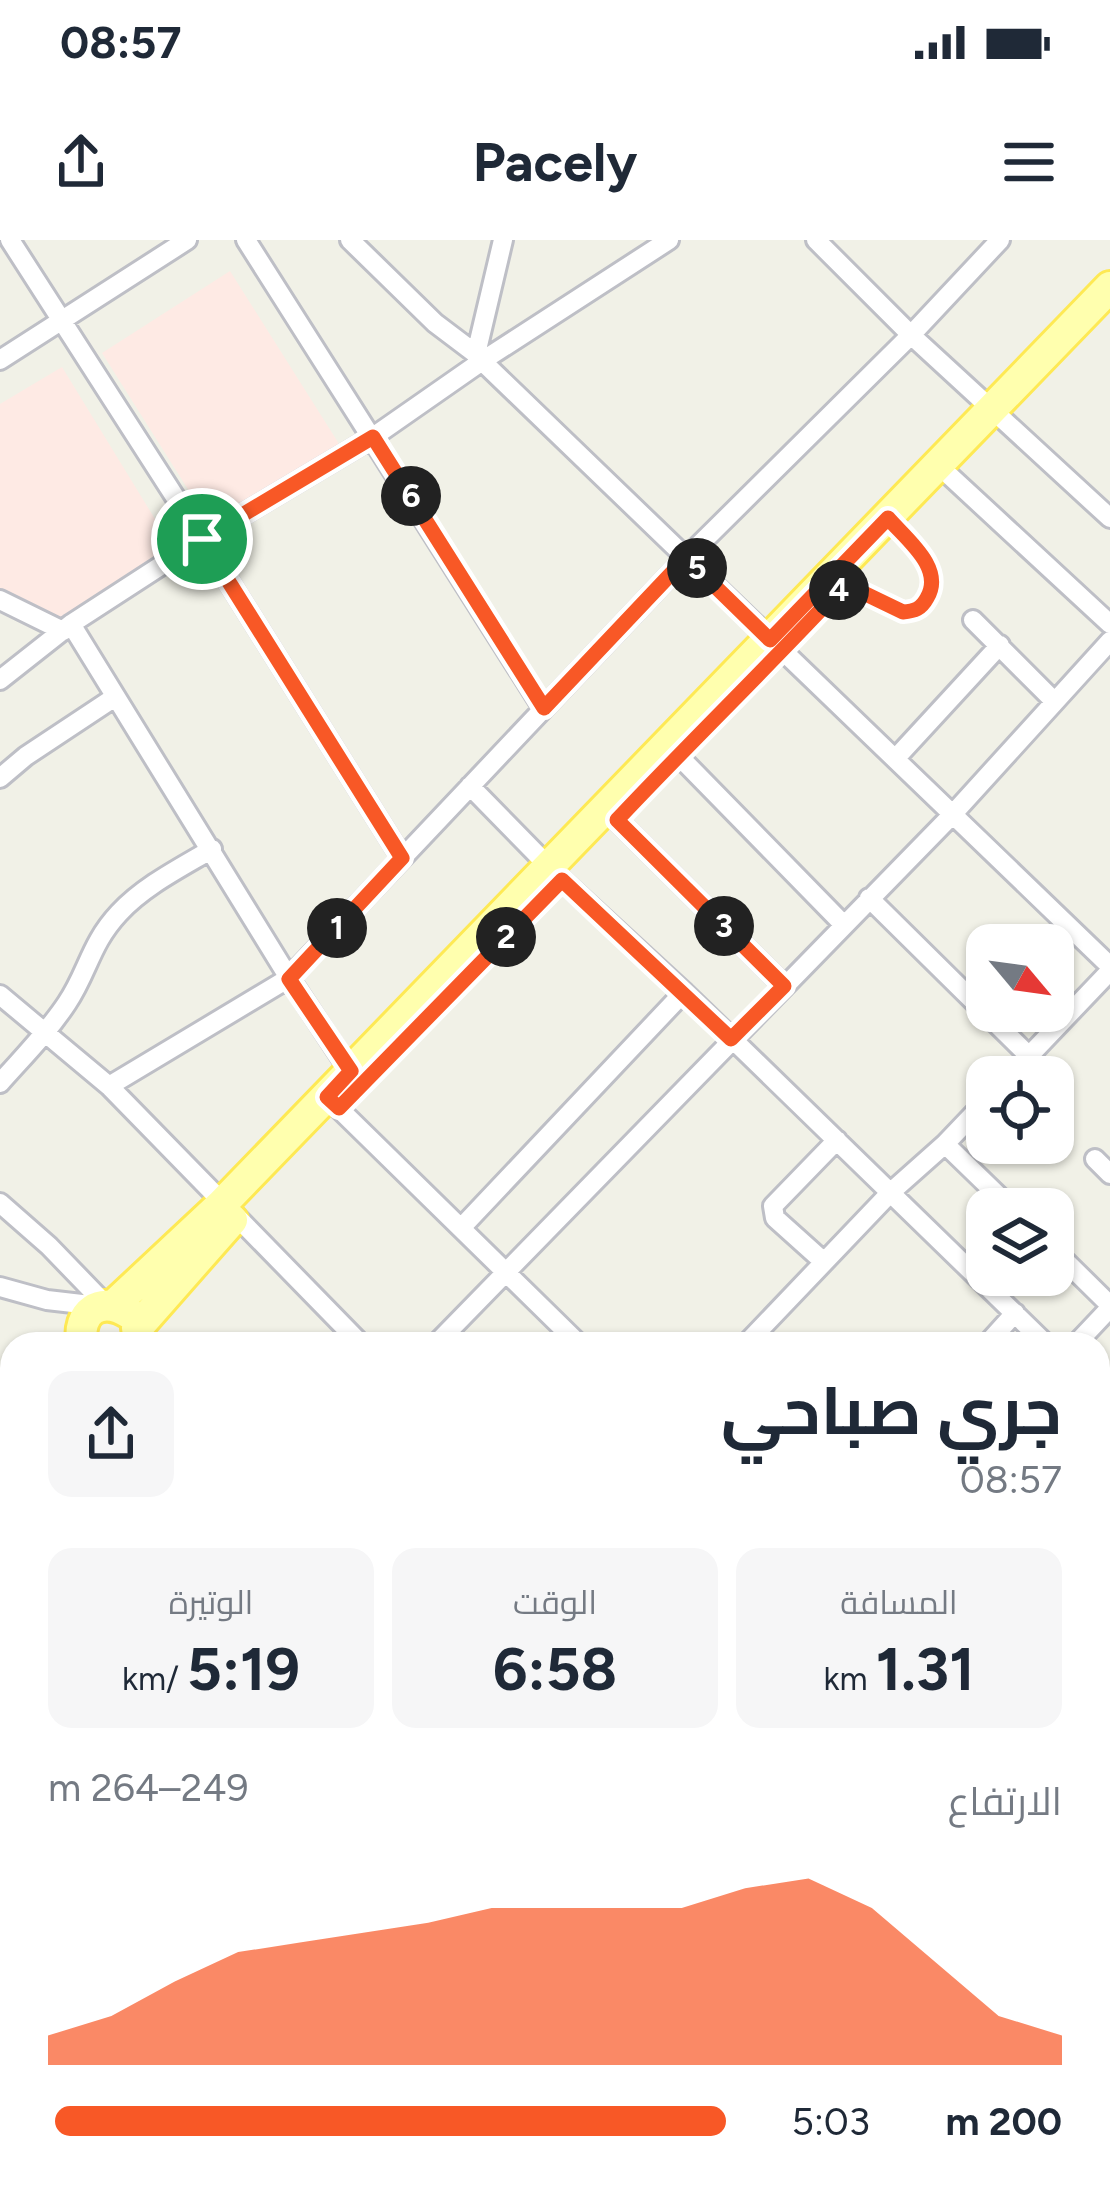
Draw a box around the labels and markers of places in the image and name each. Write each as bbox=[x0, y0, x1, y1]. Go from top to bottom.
pin: 6 bbox=[381, 466, 441, 526]
pin bbox=[151, 488, 253, 590]
pin: 5 bbox=[667, 538, 727, 598]
pin: 4 bbox=[809, 560, 869, 620]
pin: 3 bbox=[694, 896, 754, 956]
pin: 1 bbox=[307, 898, 367, 958]
pin: 2 bbox=[476, 907, 536, 967]

